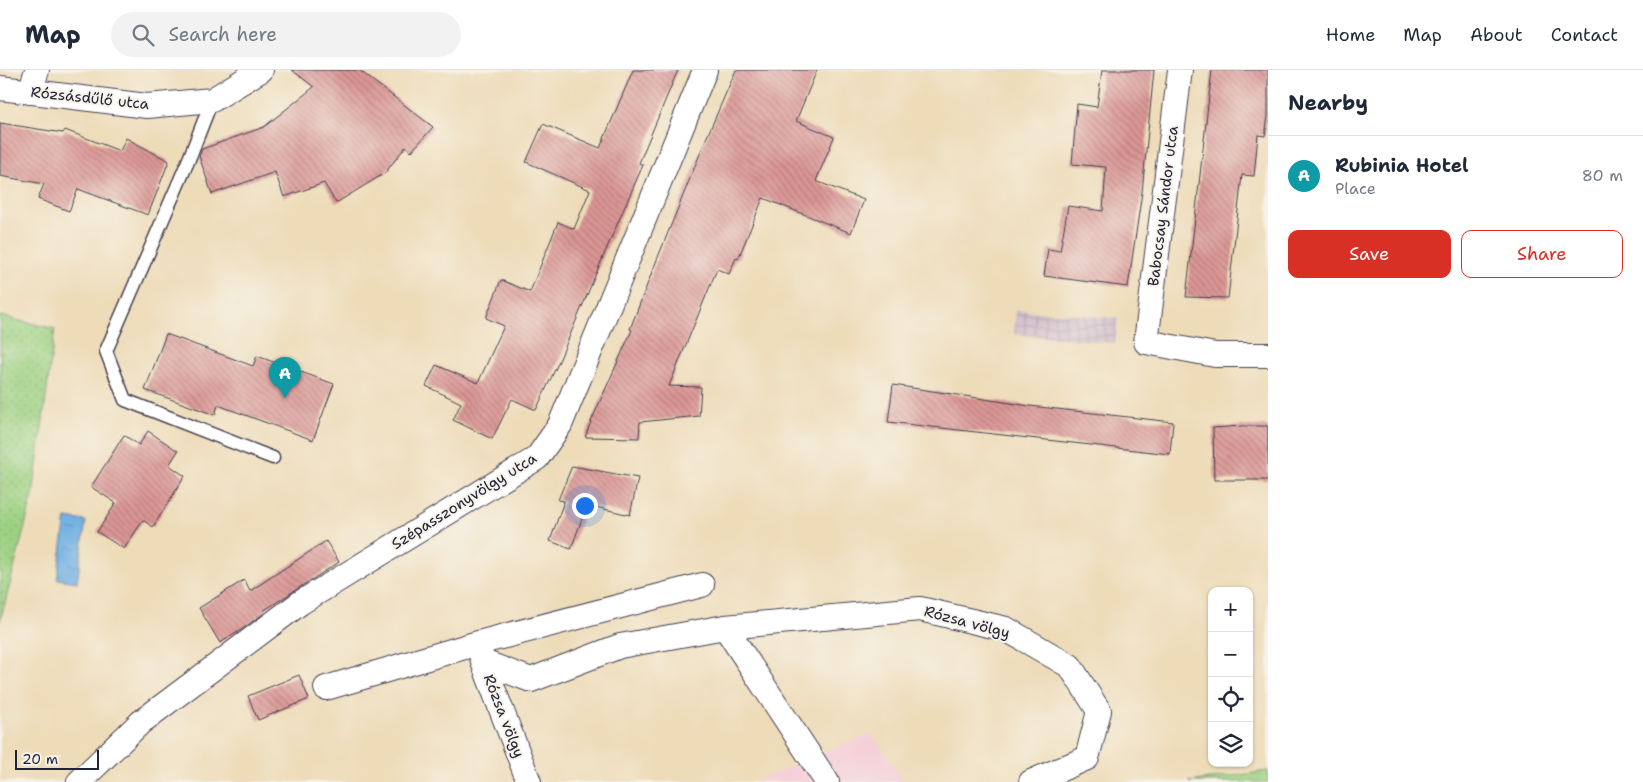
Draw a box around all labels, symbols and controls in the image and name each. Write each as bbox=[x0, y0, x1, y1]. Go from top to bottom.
search box bbox=[111, 12, 461, 57]
text: Map bbox=[25, 19, 81, 51]
icon: search bbox=[129, 21, 157, 49]
text: Search here bbox=[169, 22, 277, 47]
text: Home bbox=[1326, 23, 1375, 47]
text: Map bbox=[1403, 23, 1442, 47]
text: About bbox=[1470, 23, 1523, 47]
text: Contact bbox=[1551, 23, 1618, 47]
street label: Rózsásdűlő utca bbox=[30, 82, 151, 114]
text: Nearby bbox=[1288, 89, 1368, 117]
street label: Babocsay Sándor utca bbox=[1143, 124, 1183, 287]
text: Rubinia Hotel bbox=[1335, 153, 1469, 178]
text: A bbox=[1298, 165, 1310, 186]
text: 80 m bbox=[1582, 165, 1623, 186]
text: Place bbox=[1335, 178, 1376, 199]
button: Save bbox=[1288, 230, 1451, 278]
button: Share bbox=[1461, 230, 1623, 278]
pin: A bbox=[269, 357, 301, 398]
street label: Szépasszonyvölgy utca bbox=[388, 448, 541, 554]
your location bbox=[572, 493, 598, 519]
map controls bbox=[1208, 587, 1253, 767]
button: + bbox=[1208, 587, 1253, 632]
street label: Rózsa völgy bbox=[922, 601, 1012, 643]
button: − bbox=[1208, 632, 1253, 677]
street label: Rózsa völgy bbox=[479, 671, 529, 761]
button: locate bbox=[1208, 677, 1253, 722]
button: layers bbox=[1208, 722, 1253, 767]
scale bar bbox=[15, 747, 99, 770]
text: 20 m bbox=[22, 750, 58, 768]

